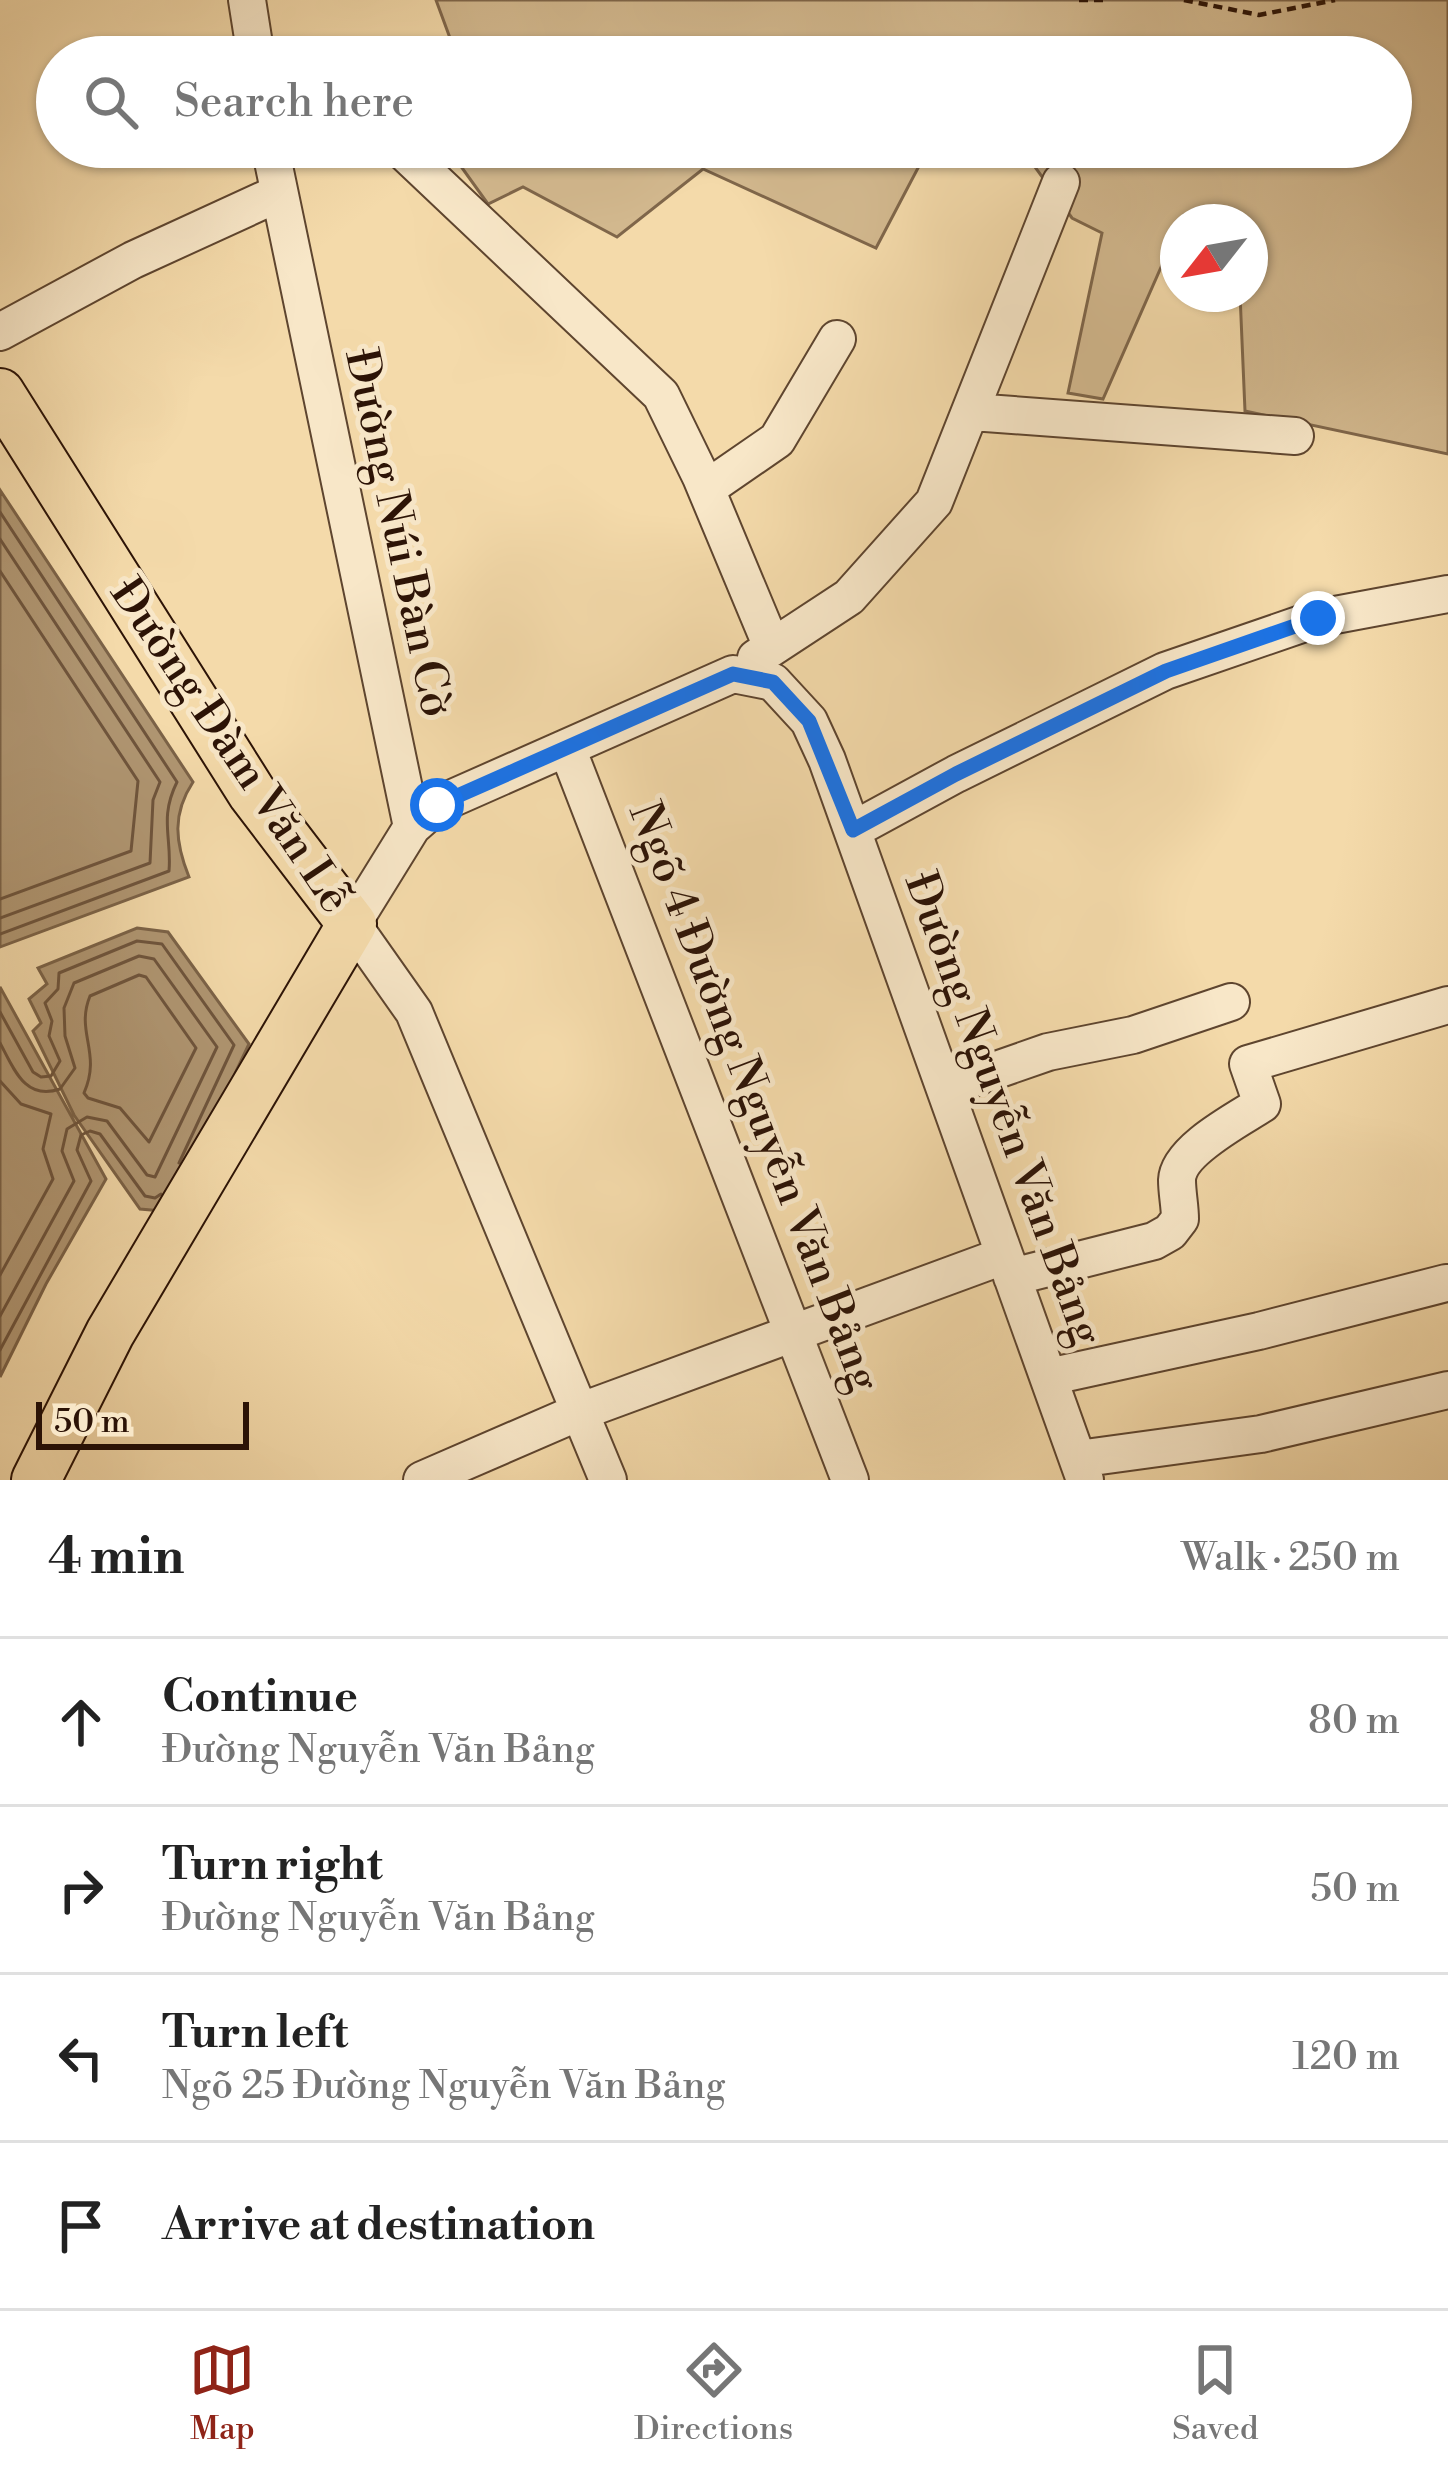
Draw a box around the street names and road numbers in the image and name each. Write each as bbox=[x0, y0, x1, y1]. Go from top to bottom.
street label: Đường Núi Bàn Cờ bbox=[331, 344, 465, 722]
street label: Đường Đàm Văn Lễ bbox=[97, 568, 363, 924]
street label: Ngõ 4 Đường Nguyễn Văn Bảng bbox=[615, 794, 893, 1400]
street label: Đường Nguyễn Văn Bảng bbox=[891, 865, 1115, 1353]

